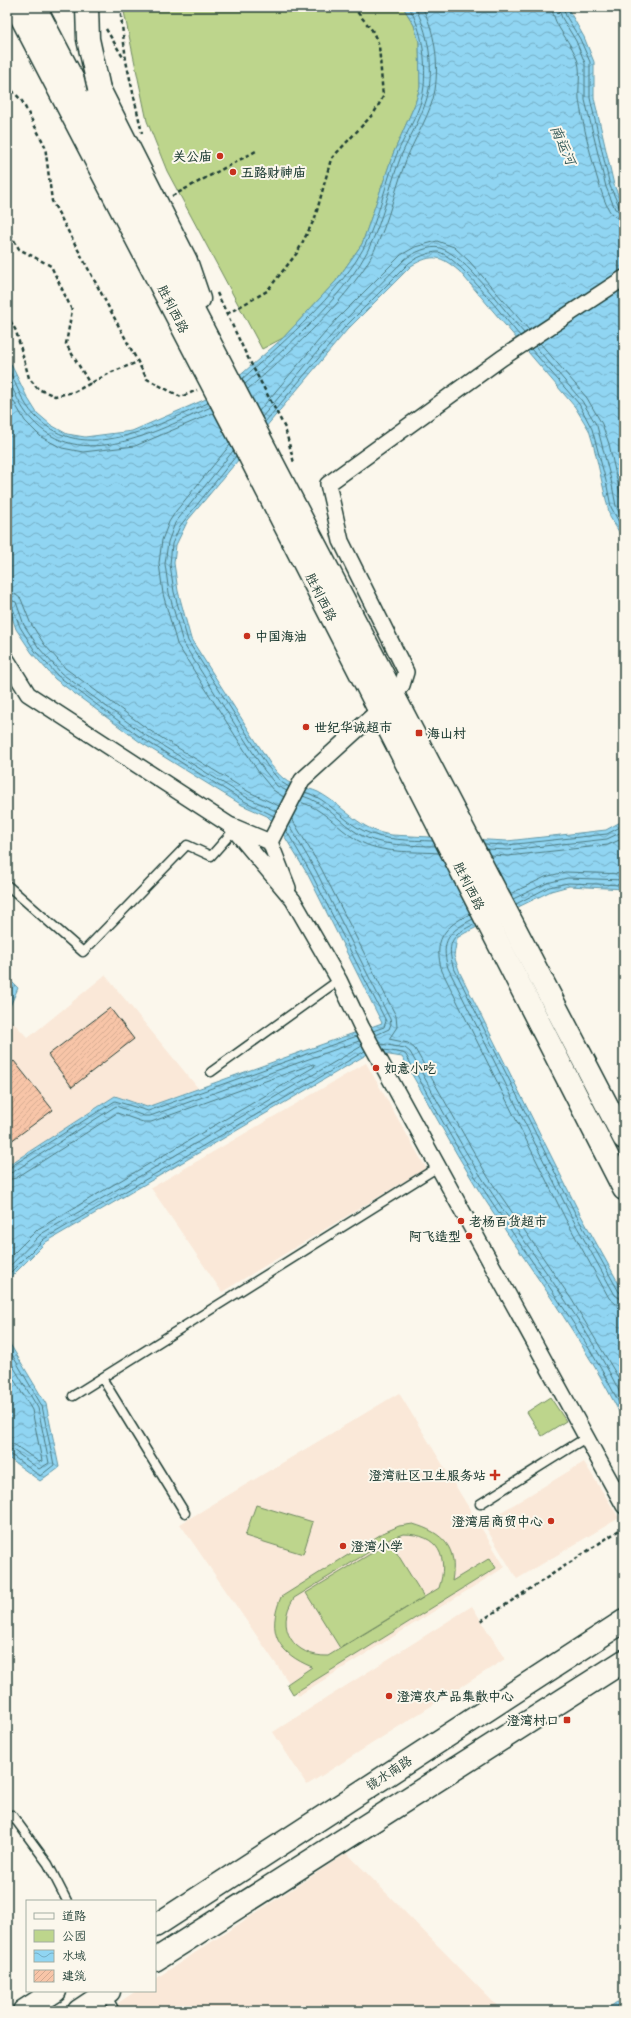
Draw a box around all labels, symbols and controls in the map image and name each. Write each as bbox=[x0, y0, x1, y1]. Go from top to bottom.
water label: 南运河 bbox=[547, 122, 580, 169]
place label: 关公庙 bbox=[173, 149, 212, 164]
marker: 关公庙 bbox=[215, 151, 225, 161]
place label: 五路财神庙 bbox=[241, 165, 306, 180]
marker: 五路财神庙 bbox=[228, 167, 238, 177]
street label: 胜利西路 bbox=[155, 282, 191, 336]
street label: 胜利西路 bbox=[303, 570, 339, 624]
place label: 中国海油 bbox=[255, 629, 307, 644]
marker: 中国海油 bbox=[242, 631, 252, 641]
place label: 世纪华诚超市 bbox=[314, 720, 392, 735]
marker: 世纪华诚超市 bbox=[301, 722, 311, 732]
place label: 海山村 bbox=[427, 726, 466, 741]
marker: 海山村 bbox=[414, 728, 424, 738]
street label: 胜利西路 bbox=[451, 859, 487, 913]
place label: 如意小吃 bbox=[384, 1061, 436, 1076]
marker: 如意小吃 bbox=[371, 1063, 381, 1073]
place label: 老杨百货超市 bbox=[469, 1214, 547, 1229]
marker: 老杨百货超市 bbox=[456, 1216, 466, 1226]
place label: 阿飞造型 bbox=[409, 1229, 461, 1244]
marker: 阿飞造型 bbox=[464, 1231, 474, 1241]
place label: 澄湾社区卫生服务站 bbox=[369, 1468, 486, 1483]
marker: 澄湾社区卫生服务站 bbox=[489, 1469, 501, 1481]
place label: 澄湾居商贸中心 bbox=[452, 1514, 543, 1529]
marker: 澄湾居商贸中心 bbox=[546, 1516, 556, 1526]
place label: 澄湾小学 bbox=[351, 1539, 403, 1554]
marker: 澄湾小学 bbox=[338, 1541, 348, 1551]
place label: 澄湾农产品集散中心 bbox=[397, 1689, 514, 1704]
marker: 澄湾农产品集散中心 bbox=[384, 1691, 394, 1701]
place label: 澄湾村口 bbox=[507, 1713, 559, 1728]
marker: 澄湾村口 bbox=[562, 1715, 572, 1725]
street label: 镜水南路 bbox=[363, 1753, 415, 1793]
legend bbox=[26, 1900, 156, 1992]
text: 道路 bbox=[62, 1909, 86, 1923]
text: 公园 bbox=[62, 1929, 86, 1943]
text: 水域 bbox=[62, 1949, 86, 1963]
text: 建筑 bbox=[62, 1969, 86, 1983]

